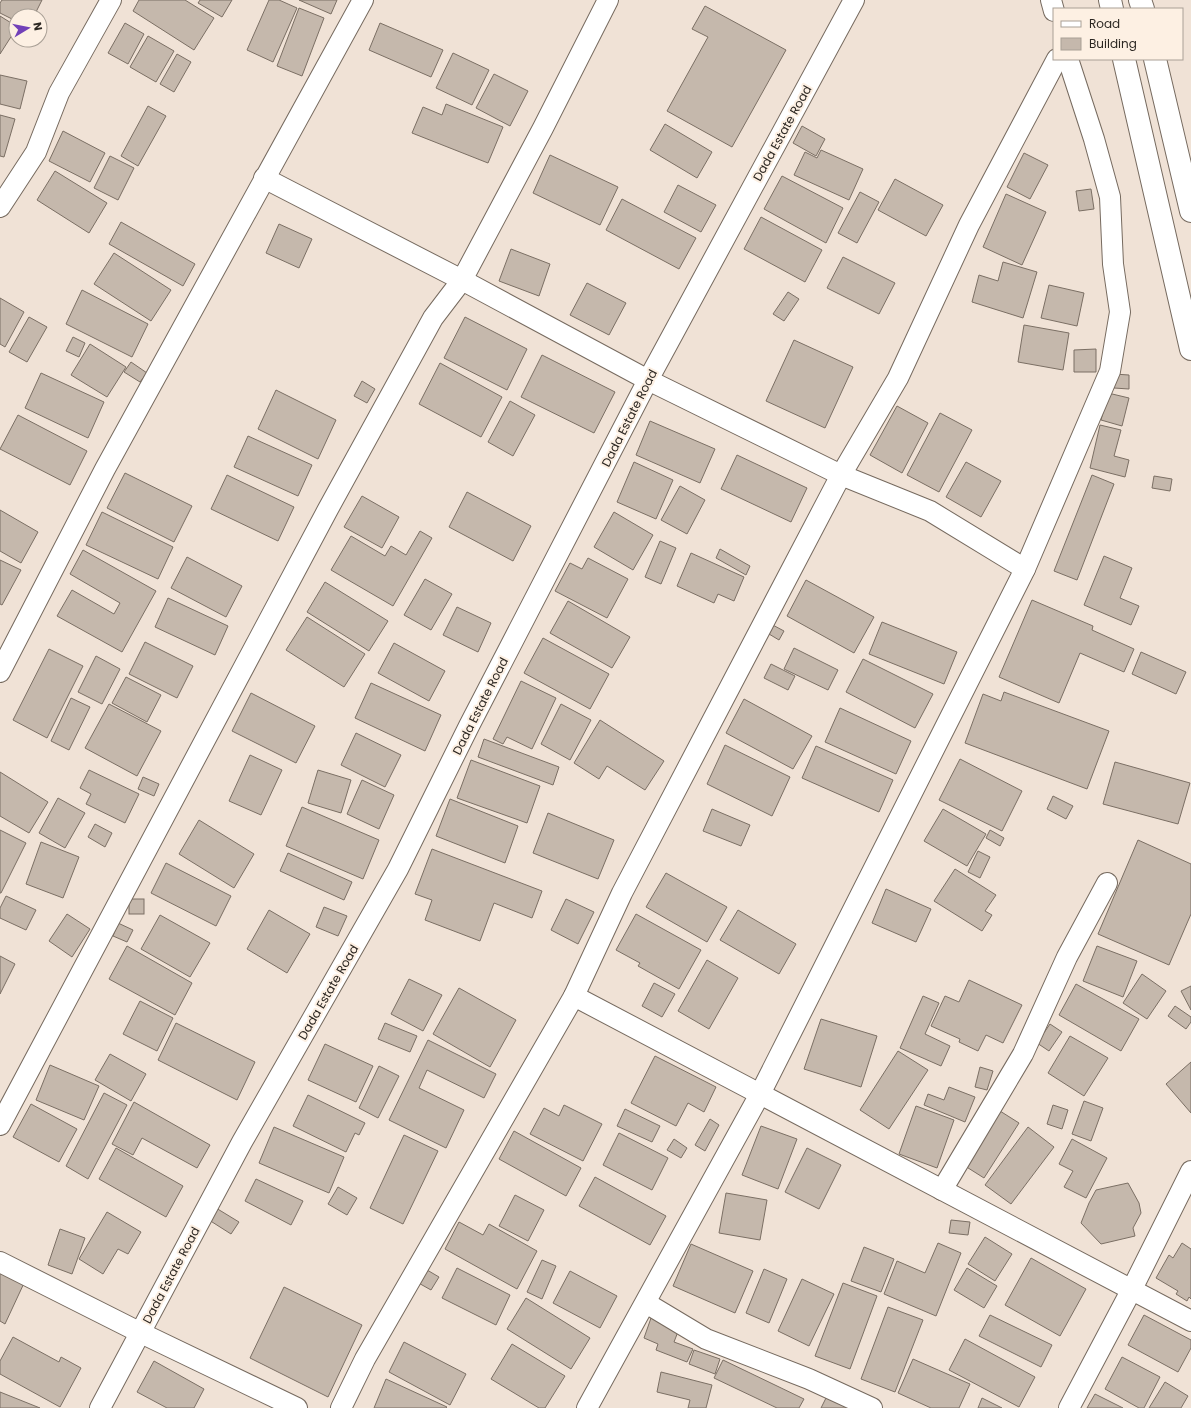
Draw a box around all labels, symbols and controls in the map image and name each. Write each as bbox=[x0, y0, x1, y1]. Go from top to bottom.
north arrow bbox=[8, 8, 48, 48]
legend bbox=[1053, 8, 1183, 60]
text: Road bbox=[1089, 15, 1120, 32]
text: N bbox=[29, 21, 46, 32]
text: Building bbox=[1089, 35, 1137, 52]
street label: Dada Estate Road bbox=[749, 82, 815, 184]
street label: Dada Estate Road bbox=[597, 366, 661, 470]
street label: Dada Estate Road bbox=[448, 654, 512, 758]
street label: Dada Estate Road bbox=[294, 941, 362, 1043]
street label: Dada Estate Road bbox=[138, 1224, 204, 1326]

